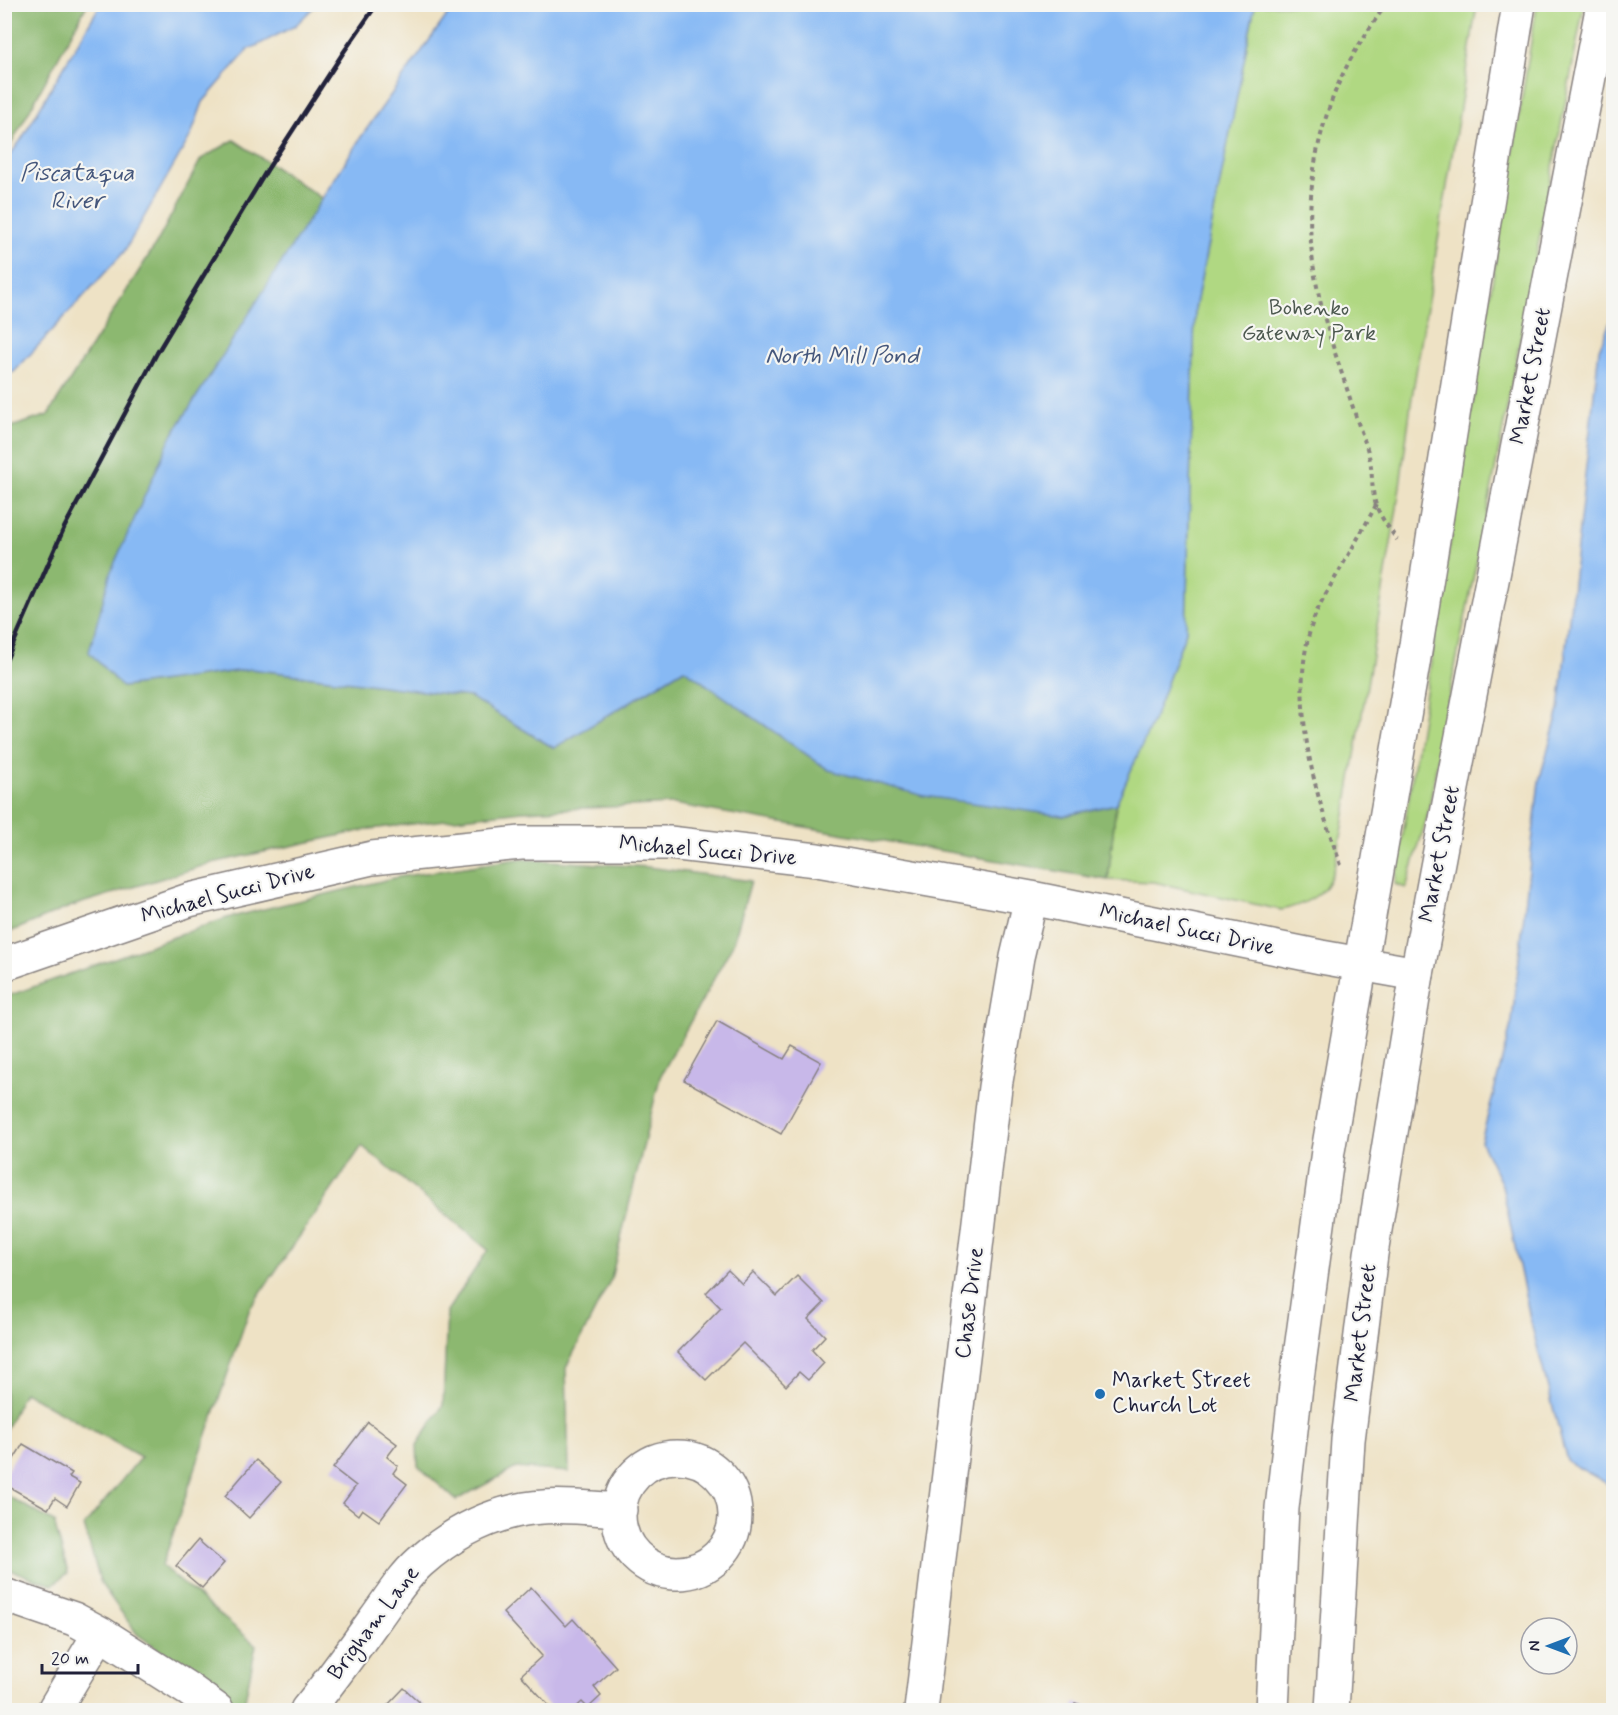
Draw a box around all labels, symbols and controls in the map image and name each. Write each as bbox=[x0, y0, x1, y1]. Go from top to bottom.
water label: Piscataqua River bbox=[20, 158, 134, 217]
park label: Bohenko Gateway Park bbox=[1242, 295, 1376, 348]
street label: Market Street bbox=[1504, 305, 1558, 447]
water label: North Mill Pond bbox=[765, 341, 921, 372]
street label: Market Street bbox=[1413, 783, 1467, 925]
street label: Michael Succi Drive bbox=[618, 829, 798, 873]
street label: Michael Succi Drive bbox=[138, 857, 318, 931]
street label: Michael Succi Drive bbox=[1097, 898, 1277, 962]
street label: Chase Drive bbox=[949, 1245, 991, 1360]
street label: Market Street bbox=[1339, 1262, 1383, 1404]
place label: Market Street Church Lot bbox=[1112, 1367, 1251, 1420]
marker: Market Street Church Lot bbox=[1093, 1387, 1107, 1401]
street label: Brigham Lane bbox=[322, 1560, 429, 1688]
north arrow bbox=[1519, 1616, 1579, 1676]
scale bar bbox=[42, 1637, 138, 1675]
text: N bbox=[1525, 1641, 1546, 1651]
text: 20 m bbox=[51, 1647, 89, 1671]

